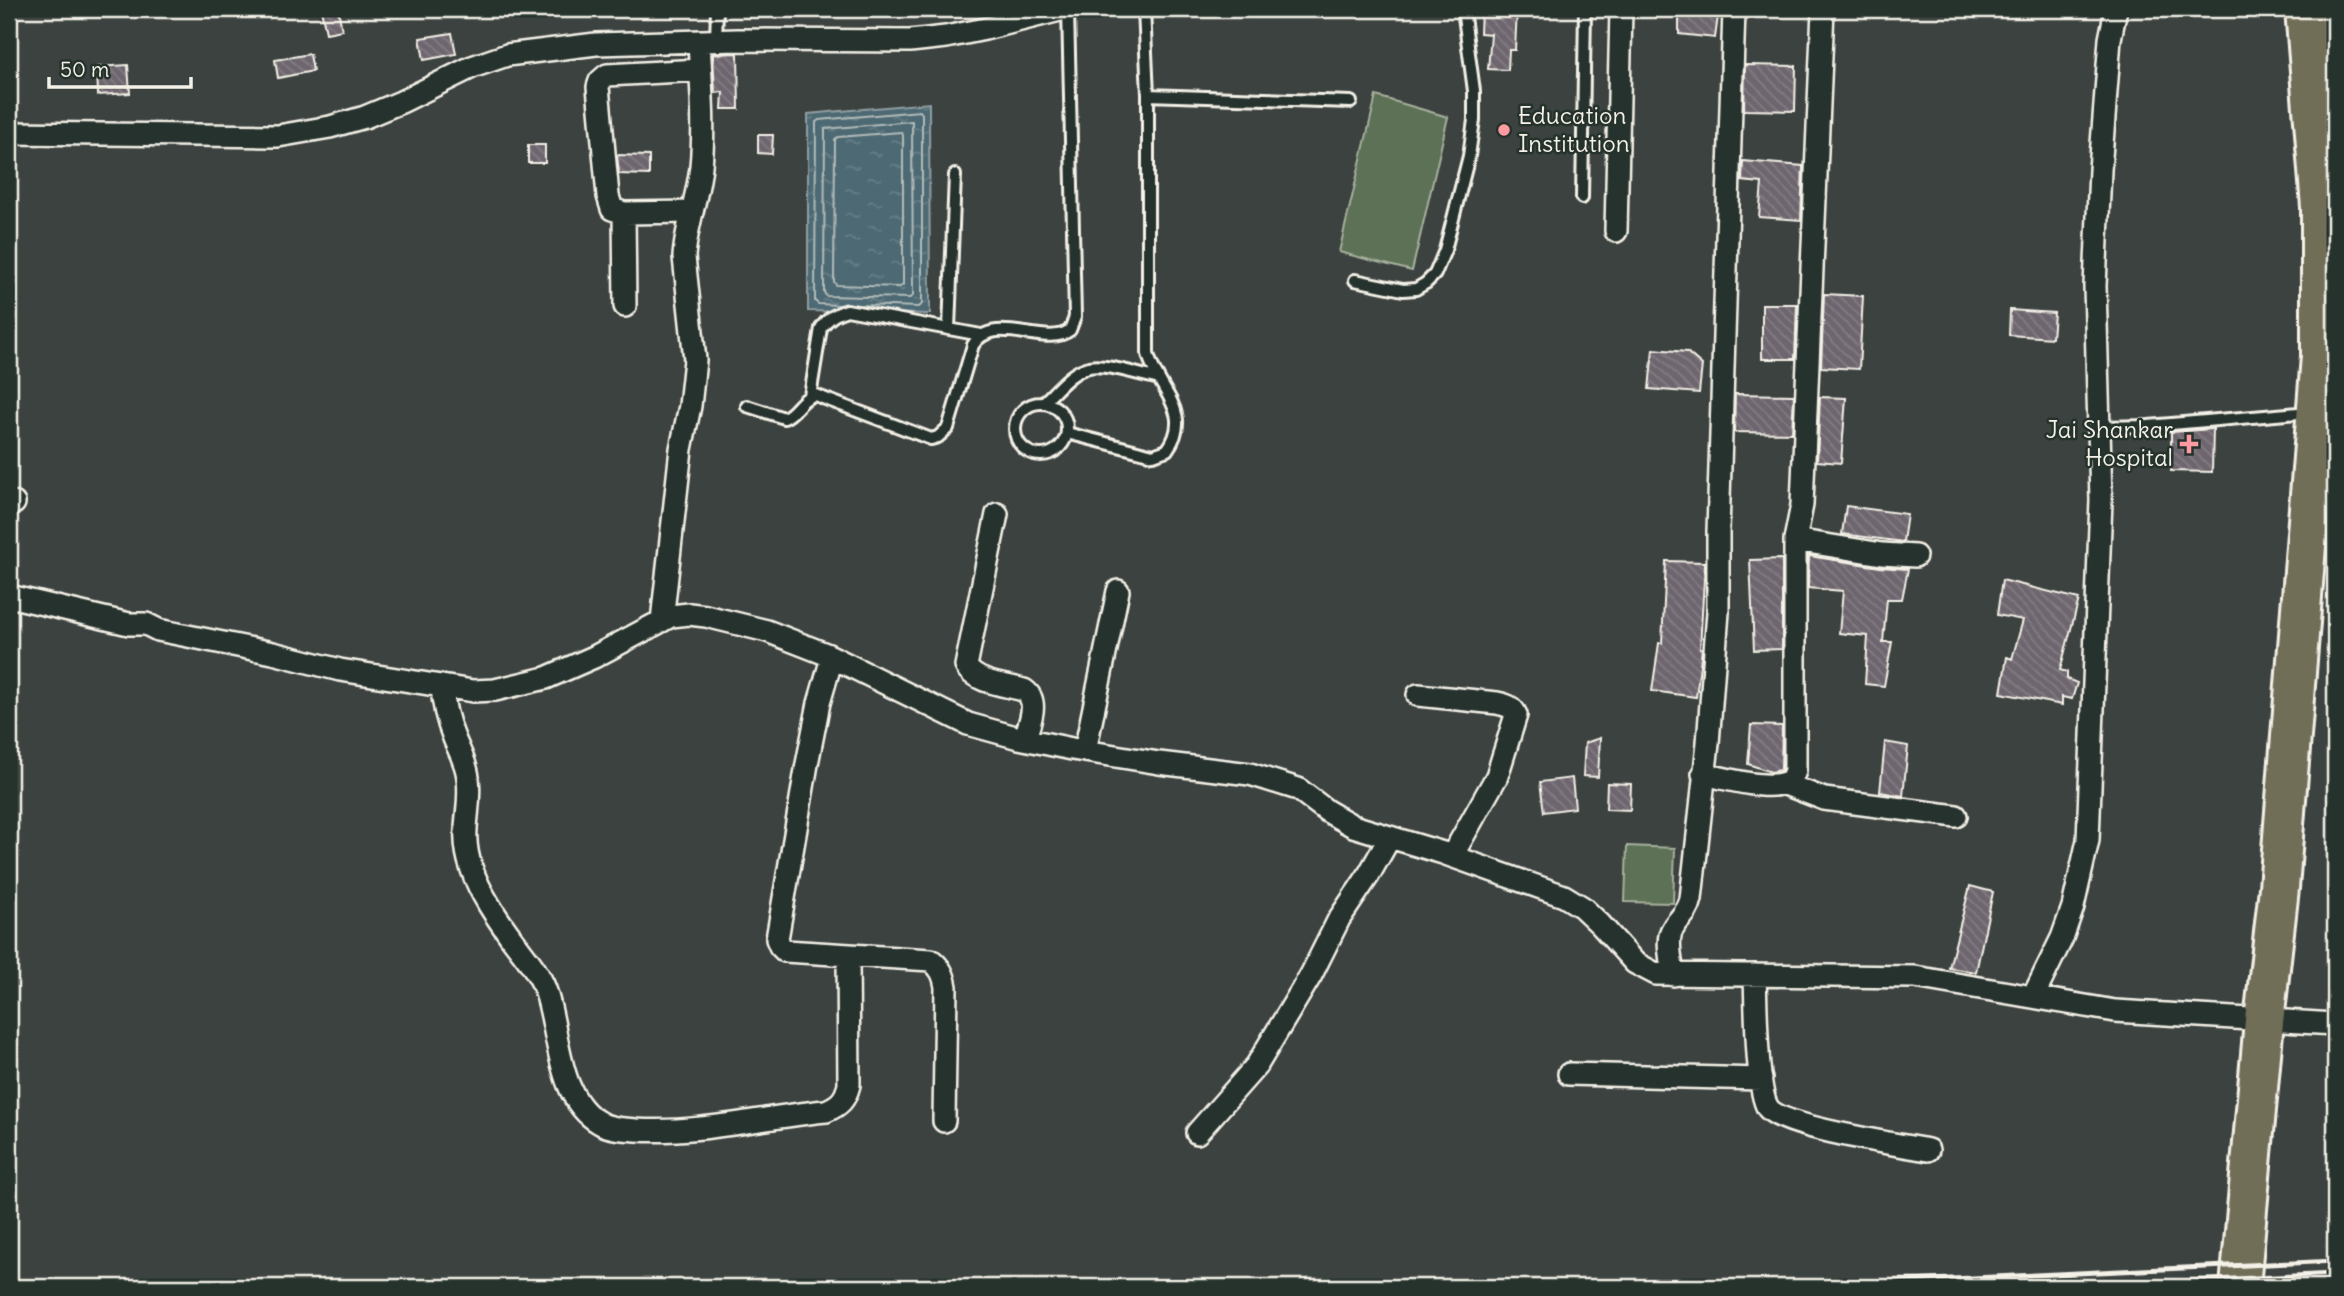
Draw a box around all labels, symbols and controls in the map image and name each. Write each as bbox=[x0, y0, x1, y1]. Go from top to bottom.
scale bar bbox=[49, 46, 191, 90]
text: 50 m bbox=[60, 56, 109, 83]
place label: Education Institution bbox=[1518, 100, 1630, 158]
marker: Education Institution bbox=[1496, 122, 1512, 138]
place label: Jai Shankar Hospital bbox=[2046, 414, 2173, 472]
marker: Jai Shankar Hospital bbox=[2179, 434, 2199, 454]

